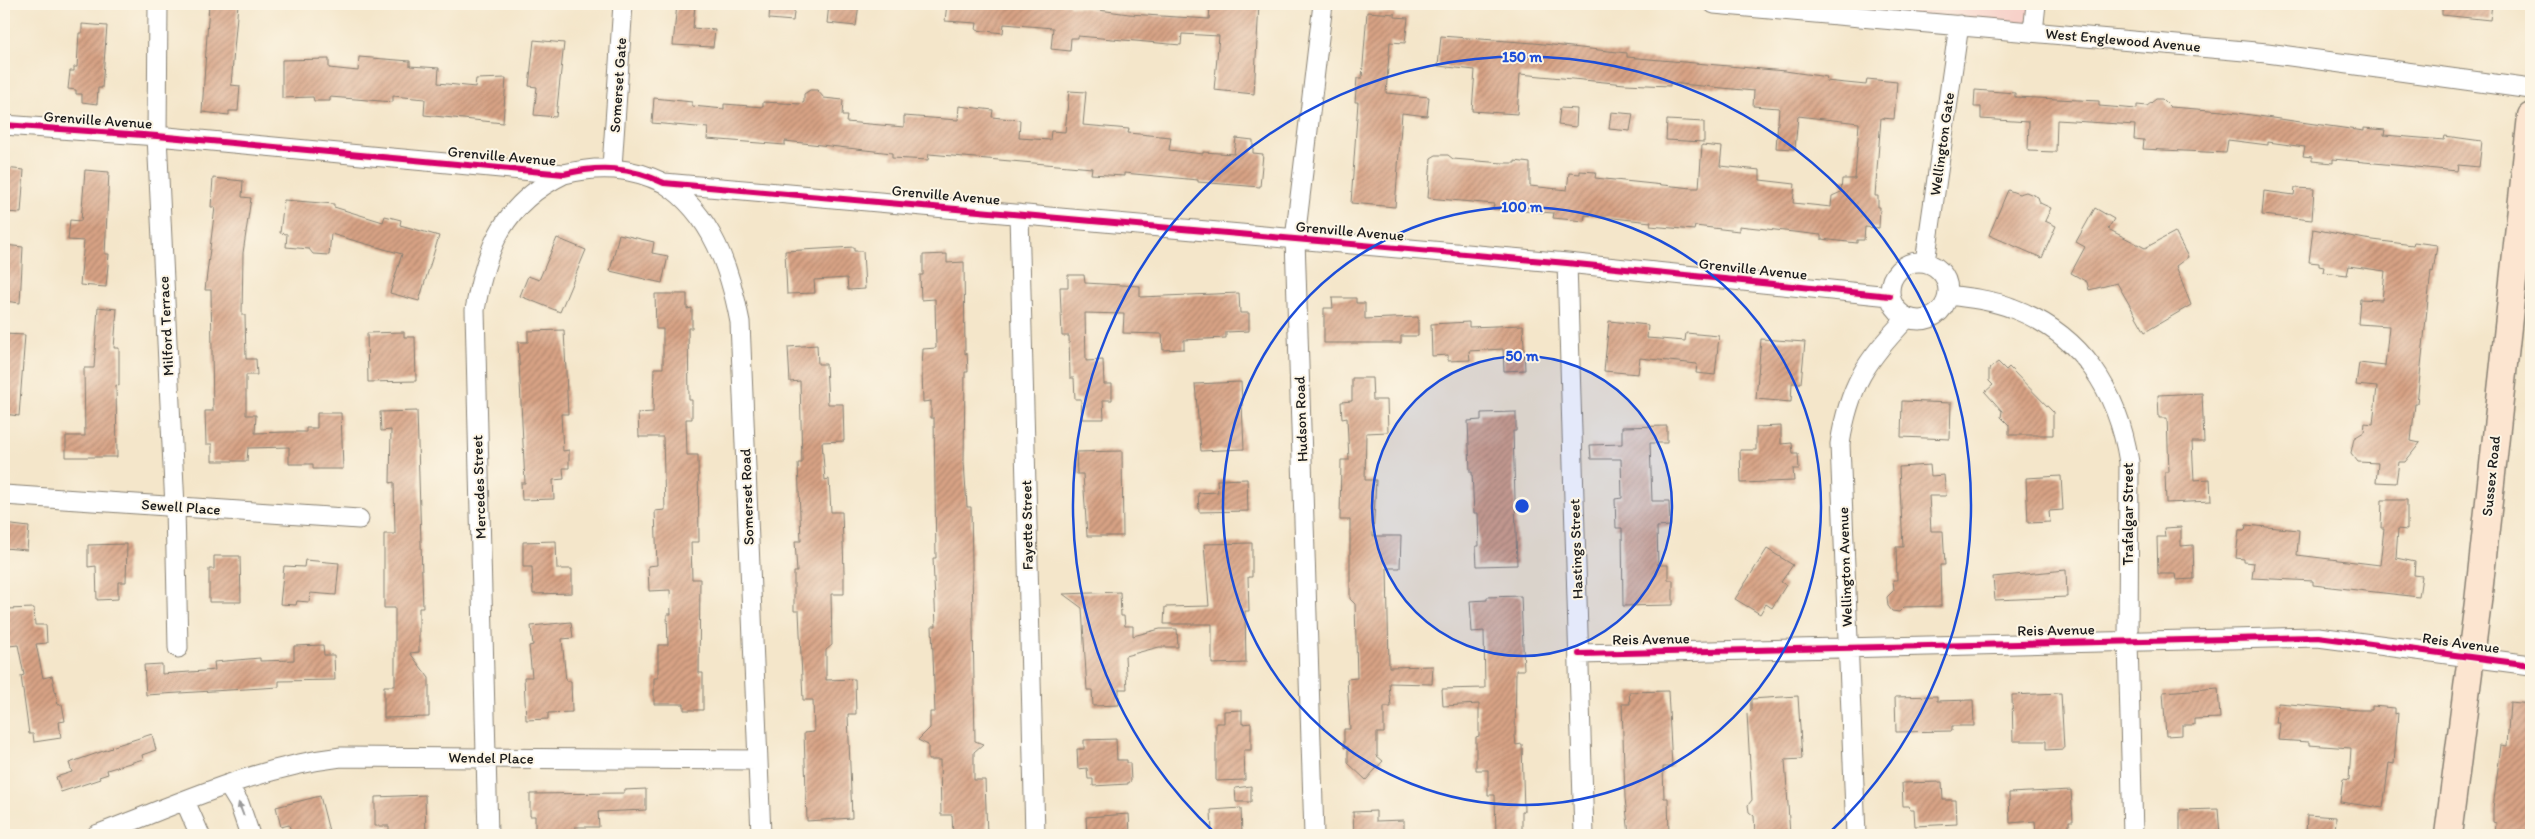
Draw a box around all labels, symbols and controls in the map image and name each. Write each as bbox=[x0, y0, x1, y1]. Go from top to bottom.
street label: West Englewood Avenue bbox=[2045, 24, 2201, 56]
street label: Somerset Gate bbox=[606, 37, 630, 133]
text: 150 m bbox=[1502, 48, 1542, 66]
street label: Wellington Gate bbox=[1926, 91, 1958, 197]
street label: Grenville Avenue bbox=[43, 107, 153, 133]
street label: Grenville Avenue bbox=[447, 142, 557, 170]
street label: Grenville Avenue bbox=[891, 181, 1001, 209]
text: 100 m bbox=[1501, 198, 1543, 216]
street label: Grenville Avenue bbox=[1295, 217, 1405, 245]
street label: Grenville Avenue bbox=[1698, 254, 1808, 284]
street label: Milford Terrace bbox=[154, 276, 178, 376]
text: 50 m bbox=[1505, 347, 1539, 365]
street label: Hudson Road bbox=[1290, 375, 1311, 462]
street label: Mercedes Street bbox=[468, 434, 490, 539]
street label: Sussex Road bbox=[2478, 434, 2504, 517]
street label: Somerset Road bbox=[736, 448, 758, 546]
street label: Trafalgar Street bbox=[2119, 462, 2137, 565]
street label: Fayette Street bbox=[1017, 479, 1037, 570]
street label: Sewell Place bbox=[141, 495, 221, 519]
centre of rings bbox=[1513, 497, 1531, 515]
street label: Hastings Street bbox=[1565, 498, 1587, 600]
street label: Wellington Avenue bbox=[1834, 507, 1856, 627]
street label: Reis Avenue bbox=[2017, 620, 2095, 640]
street label: Reis Avenue bbox=[1612, 629, 1690, 649]
street label: Reis Avenue bbox=[2421, 629, 2501, 657]
street label: Wendel Place bbox=[448, 748, 534, 768]
one-way arrow bbox=[237, 801, 245, 816]

